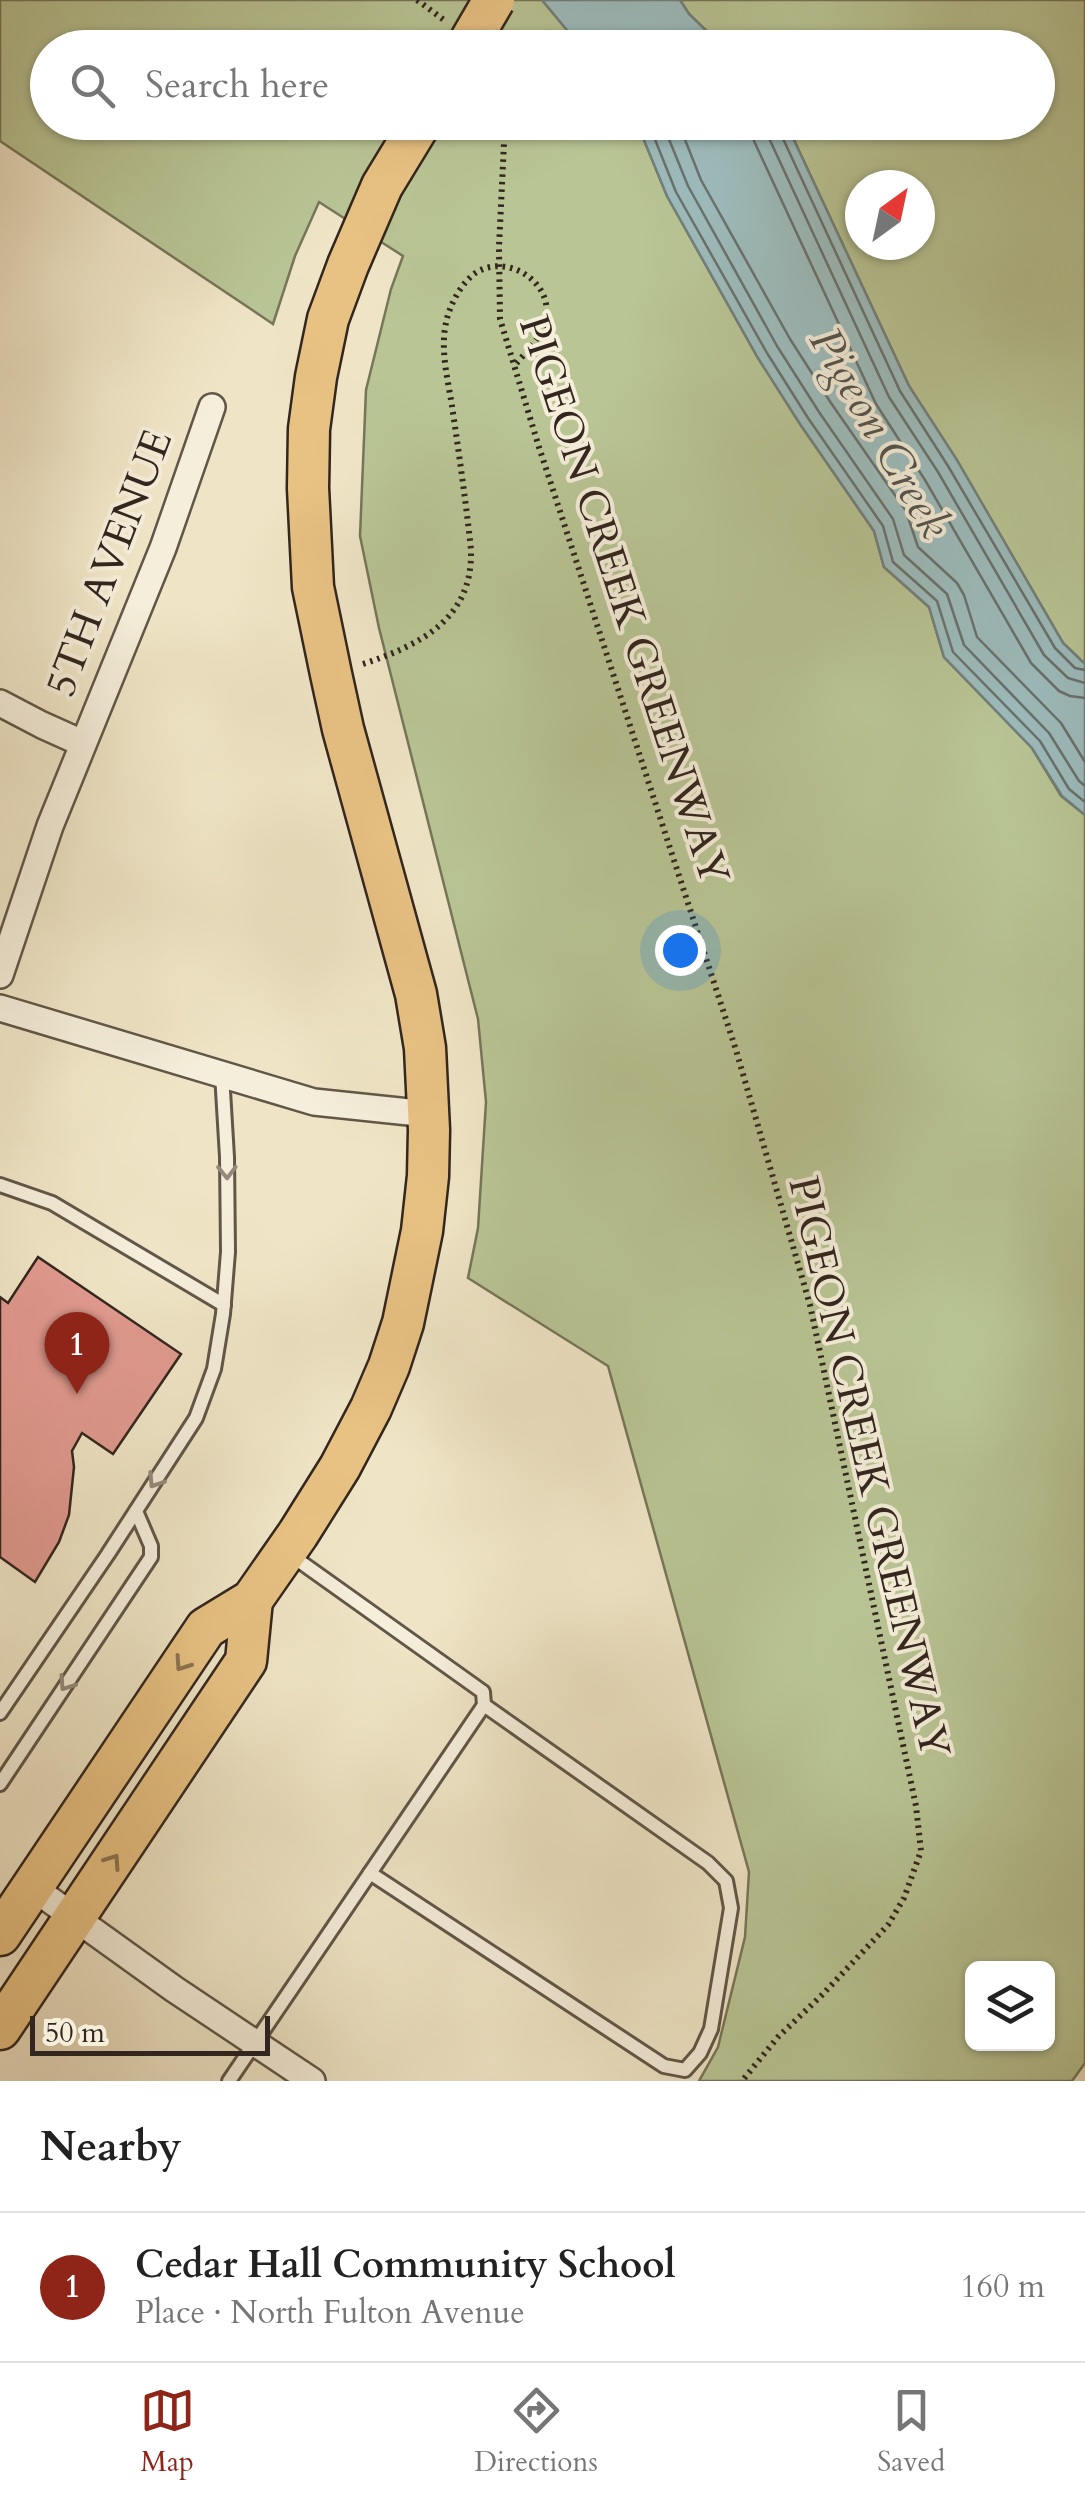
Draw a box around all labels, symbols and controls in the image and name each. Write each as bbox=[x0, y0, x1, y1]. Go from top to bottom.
search box bbox=[30, 30, 1055, 140]
icon: search bbox=[65, 58, 120, 113]
text: Search here bbox=[145, 59, 329, 111]
north arrow bbox=[845, 170, 935, 260]
street label: PIGEON CREEK GREENWAY bbox=[505, 308, 743, 892]
water label: Pigeon Creek bbox=[795, 316, 965, 550]
street label: 5TH AVENUE bbox=[32, 421, 186, 705]
your location bbox=[655, 925, 706, 976]
one-way arrow bbox=[216, 1164, 238, 1180]
street label: PIGEON CREEK GREENWAY bbox=[774, 1171, 964, 1764]
pin: 1 bbox=[44, 1312, 110, 1394]
one-way arrow bbox=[149, 1470, 168, 1488]
one-way arrow bbox=[176, 1653, 194, 1672]
one-way arrow bbox=[60, 1674, 79, 1692]
one-way arrow bbox=[100, 1853, 119, 1871]
map controls bbox=[965, 1961, 1055, 2051]
button: layers bbox=[965, 1961, 1055, 2051]
scale bar bbox=[30, 2011, 270, 2056]
text: 50 m bbox=[45, 2014, 105, 2052]
text: Nearby bbox=[40, 2118, 182, 2175]
text: Cedar Hall Community School bbox=[135, 2239, 676, 2291]
text: 1 bbox=[64, 2265, 81, 2309]
text: 160 m bbox=[960, 2265, 1045, 2309]
text: Place · North Fulton Avenue bbox=[135, 2291, 525, 2335]
tab: Map bbox=[140, 2383, 195, 2481]
tab: Directions bbox=[474, 2383, 598, 2481]
tab: Saved bbox=[877, 2383, 945, 2481]

